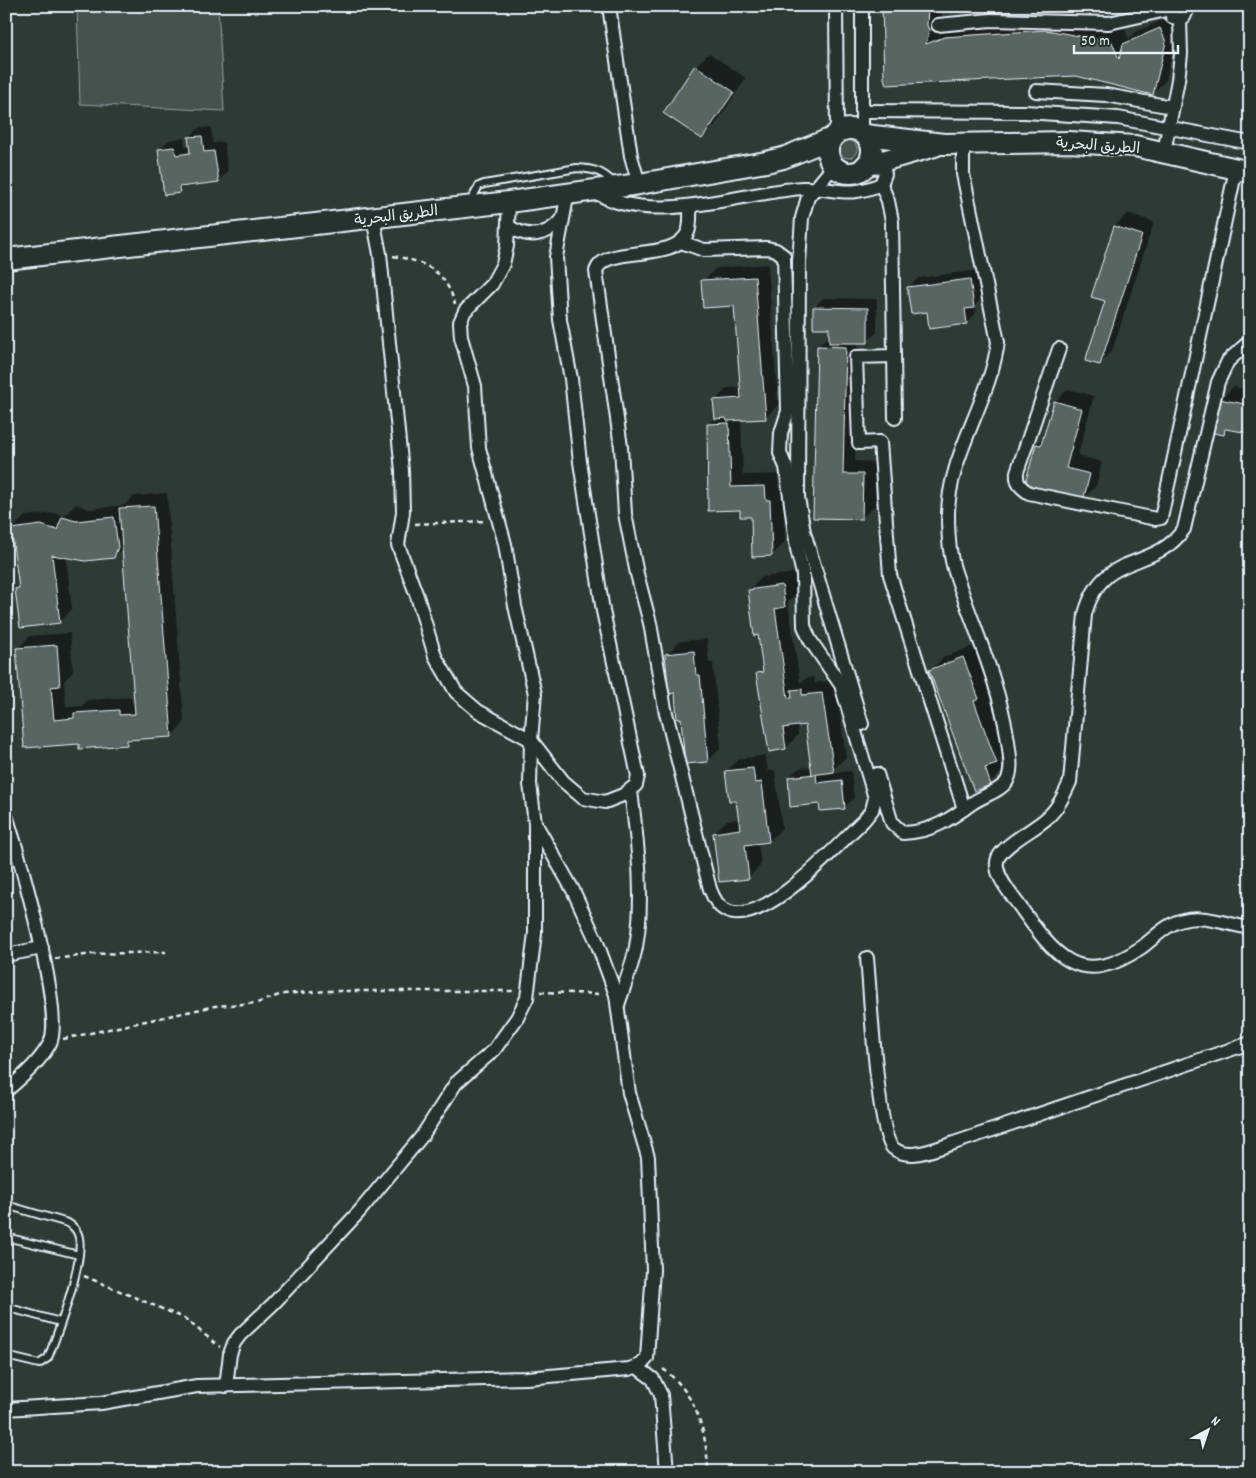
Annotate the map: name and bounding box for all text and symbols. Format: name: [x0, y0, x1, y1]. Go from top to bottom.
scale bar: [1074, 22, 1177, 54]
text: 50 m: [1081, 31, 1110, 53]
street label: الطريق البحرية: [1055, 133, 1141, 161]
street label: الطريق البحرية: [353, 201, 439, 233]
north arrow: [1184, 1406, 1234, 1456]
text: N: [1206, 1412, 1224, 1432]

